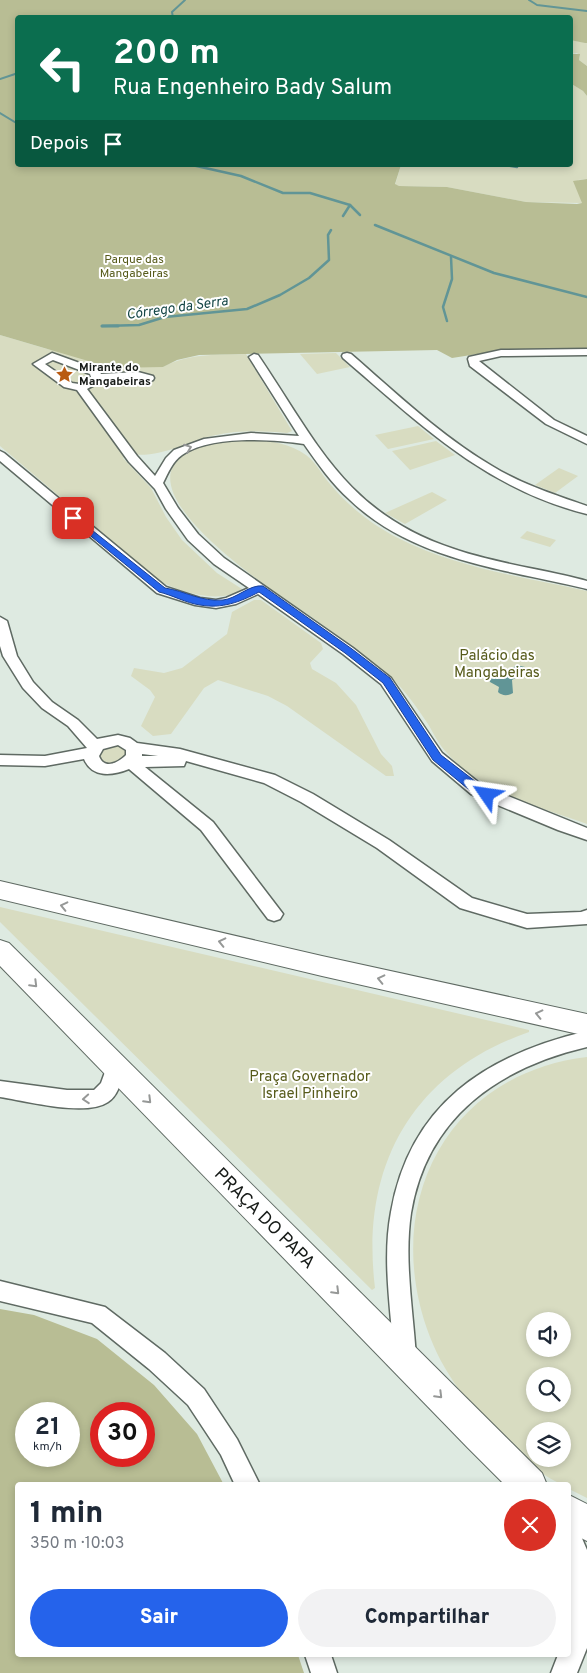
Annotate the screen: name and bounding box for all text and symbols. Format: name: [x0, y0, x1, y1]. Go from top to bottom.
text: 200 m: [113, 32, 220, 76]
icon: left: [30, 35, 95, 100]
text: Rua Engenheiro Bady Salum: [113, 75, 392, 102]
icon: arrive: [99, 130, 127, 158]
text: Depois: [30, 132, 89, 156]
park label: Parque das Mangabeiras: [100, 252, 168, 282]
water label: Córrego da Serra: [125, 293, 230, 324]
place label: Mirante do Mangabeiras: [79, 360, 151, 390]
place icon: Mirante do Mangabeiras: [55, 364, 75, 384]
one-way arrow: [183, 444, 192, 454]
pin: [52, 497, 94, 539]
icon: arrive: [59, 504, 87, 532]
park label: Palácio das Mangabeiras: [454, 647, 540, 683]
position arrow: [460, 768, 512, 820]
one-way arrow: [60, 901, 69, 912]
one-way arrow: [218, 937, 227, 948]
one-way arrow: [376, 974, 385, 985]
one-way arrow: [28, 979, 37, 988]
one-way arrow: [535, 1009, 544, 1020]
park label: Praça Governador Israel Pinheiro: [249, 1068, 371, 1104]
one-way arrow: [82, 1093, 90, 1104]
one-way arrow: [143, 1094, 152, 1103]
street label: PRAÇA DO PAPA: [208, 1164, 319, 1275]
one-way arrow: [330, 1285, 339, 1294]
map controls: [526, 1312, 571, 1467]
button: sound: [526, 1312, 571, 1357]
button: search: [526, 1367, 571, 1412]
one-way arrow: [433, 1389, 442, 1398]
speed limit sign: 30: [90, 1402, 155, 1467]
text: 21: [35, 1412, 60, 1444]
button: layers: [526, 1422, 571, 1467]
text: km/h: [33, 1439, 62, 1455]
text: 1 min: [30, 1496, 103, 1533]
button: close: [504, 1499, 556, 1551]
text: 350 m · 10:03: [30, 1534, 124, 1554]
button: Sair: [30, 1589, 288, 1647]
button: Compartilhar: [298, 1589, 556, 1647]

